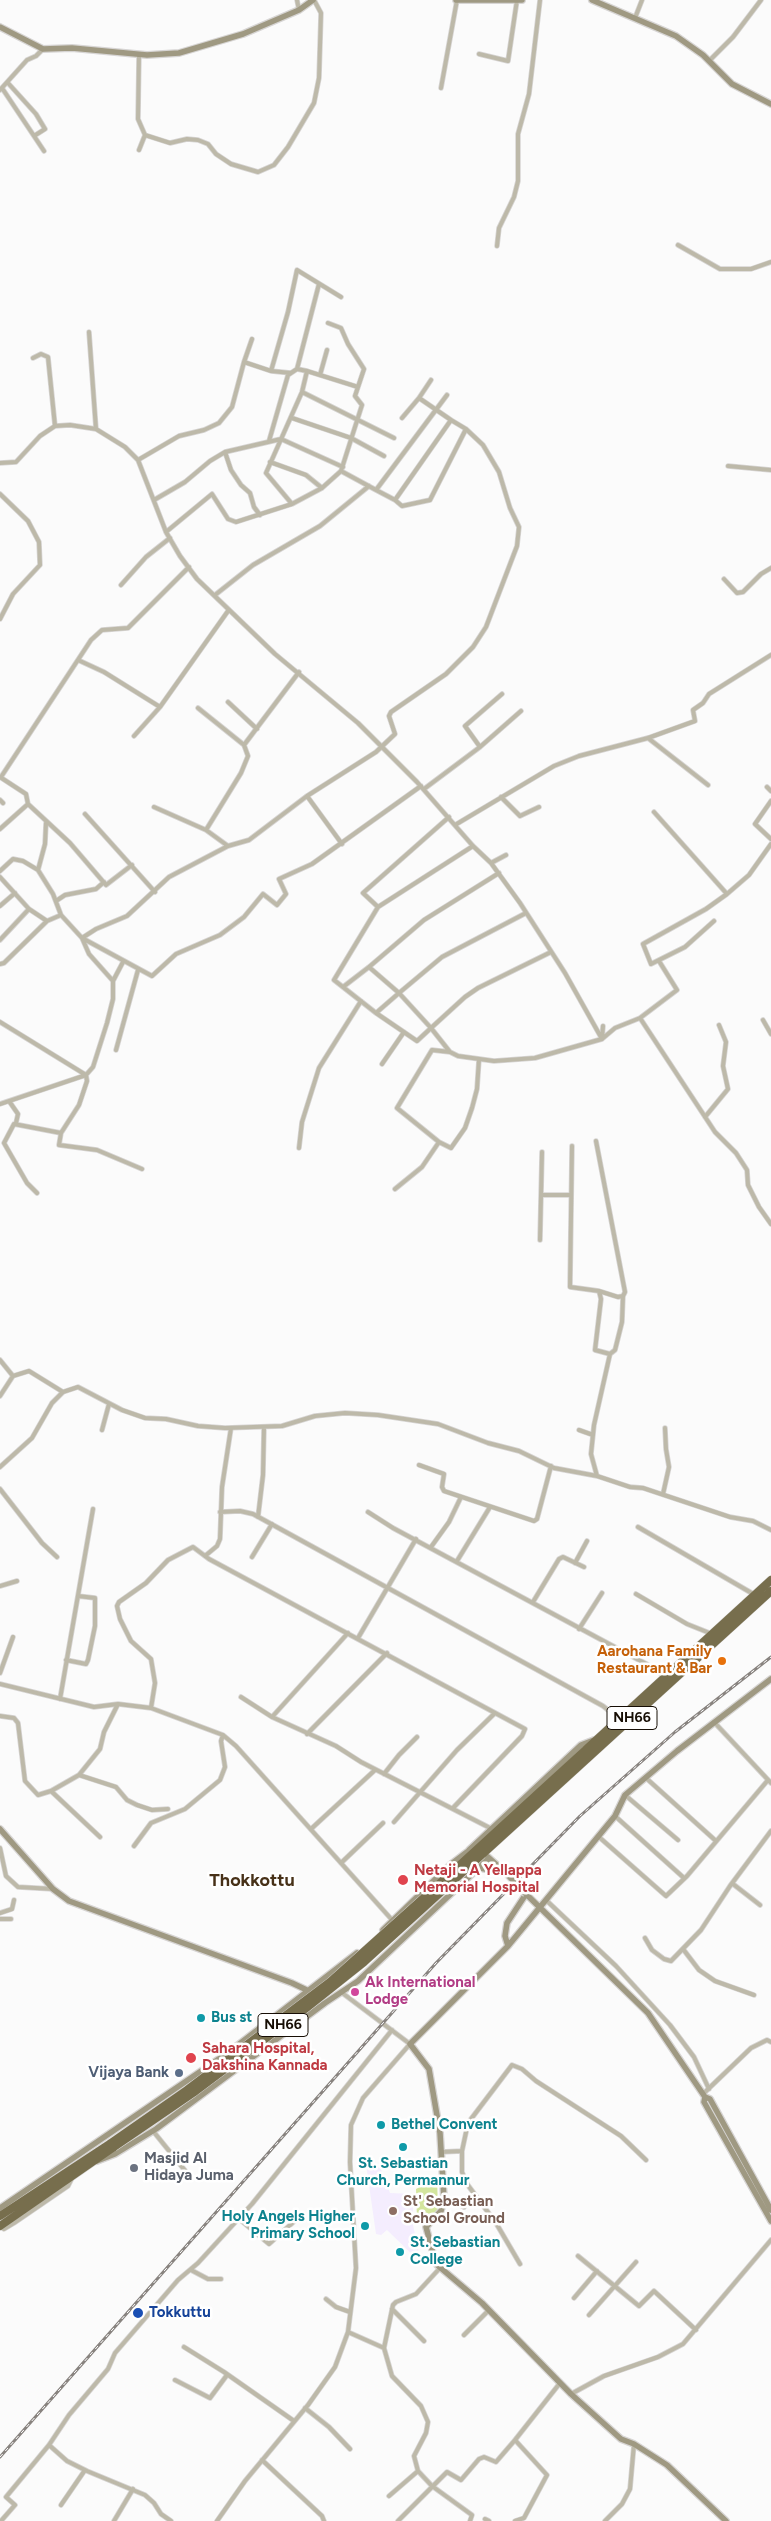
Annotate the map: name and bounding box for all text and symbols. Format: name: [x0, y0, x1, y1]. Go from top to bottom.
place label: Aarohana Family Restaurant & Bar: [597, 1643, 712, 1678]
marker: Aarohana Family Restaurant & Bar: [716, 1655, 728, 1667]
road number: NH66: [607, 1706, 657, 1730]
place label: Netaji - A Yellappa Memorial Hospital: [414, 1862, 542, 1897]
district label: Thokkottu: [209, 1870, 295, 1892]
marker: Netaji - A Yellappa Memorial Hospital: [396, 1873, 410, 1887]
place label: Ak International Lodge: [365, 1974, 475, 2009]
marker: Ak International Lodge: [349, 1986, 361, 1998]
place label: Bus st: [211, 2009, 252, 2027]
marker: Bus st: [195, 2012, 207, 2024]
road number: NH66: [258, 2014, 308, 2036]
place label: Sahara Hospital, Dakshina Kannada: [202, 2040, 328, 2075]
marker: Sahara Hospital, Dakshina Kannada: [184, 2051, 198, 2065]
place label: Vijaya Bank: [88, 2064, 169, 2082]
marker: Vijaya Bank: [173, 2067, 185, 2079]
place label: Bethel Convent: [391, 2116, 497, 2134]
marker: Bethel Convent: [375, 2119, 387, 2131]
marker: St. Sebastian Church, Permannur: [397, 2141, 409, 2153]
place label: Masjid Al Hidaya Juma: [144, 2150, 234, 2185]
place label: St. Sebastian Church, Permannur: [336, 2155, 470, 2190]
marker: Masjid Al Hidaya Juma: [128, 2162, 140, 2174]
place label: St' Sebastian School Ground: [403, 2193, 505, 2228]
marker: St' Sebastian School Ground: [387, 2205, 399, 2217]
place label: Holy Angels Higher Primary School: [222, 2208, 355, 2243]
marker: Holy Angels Higher Primary School: [359, 2220, 371, 2232]
place label: St. Sebastian College: [410, 2234, 500, 2269]
marker: St. Sebastian College: [394, 2246, 406, 2258]
place label: Tokkuttu: [149, 2304, 211, 2322]
marker: Tokkuttu: [131, 2306, 145, 2320]

